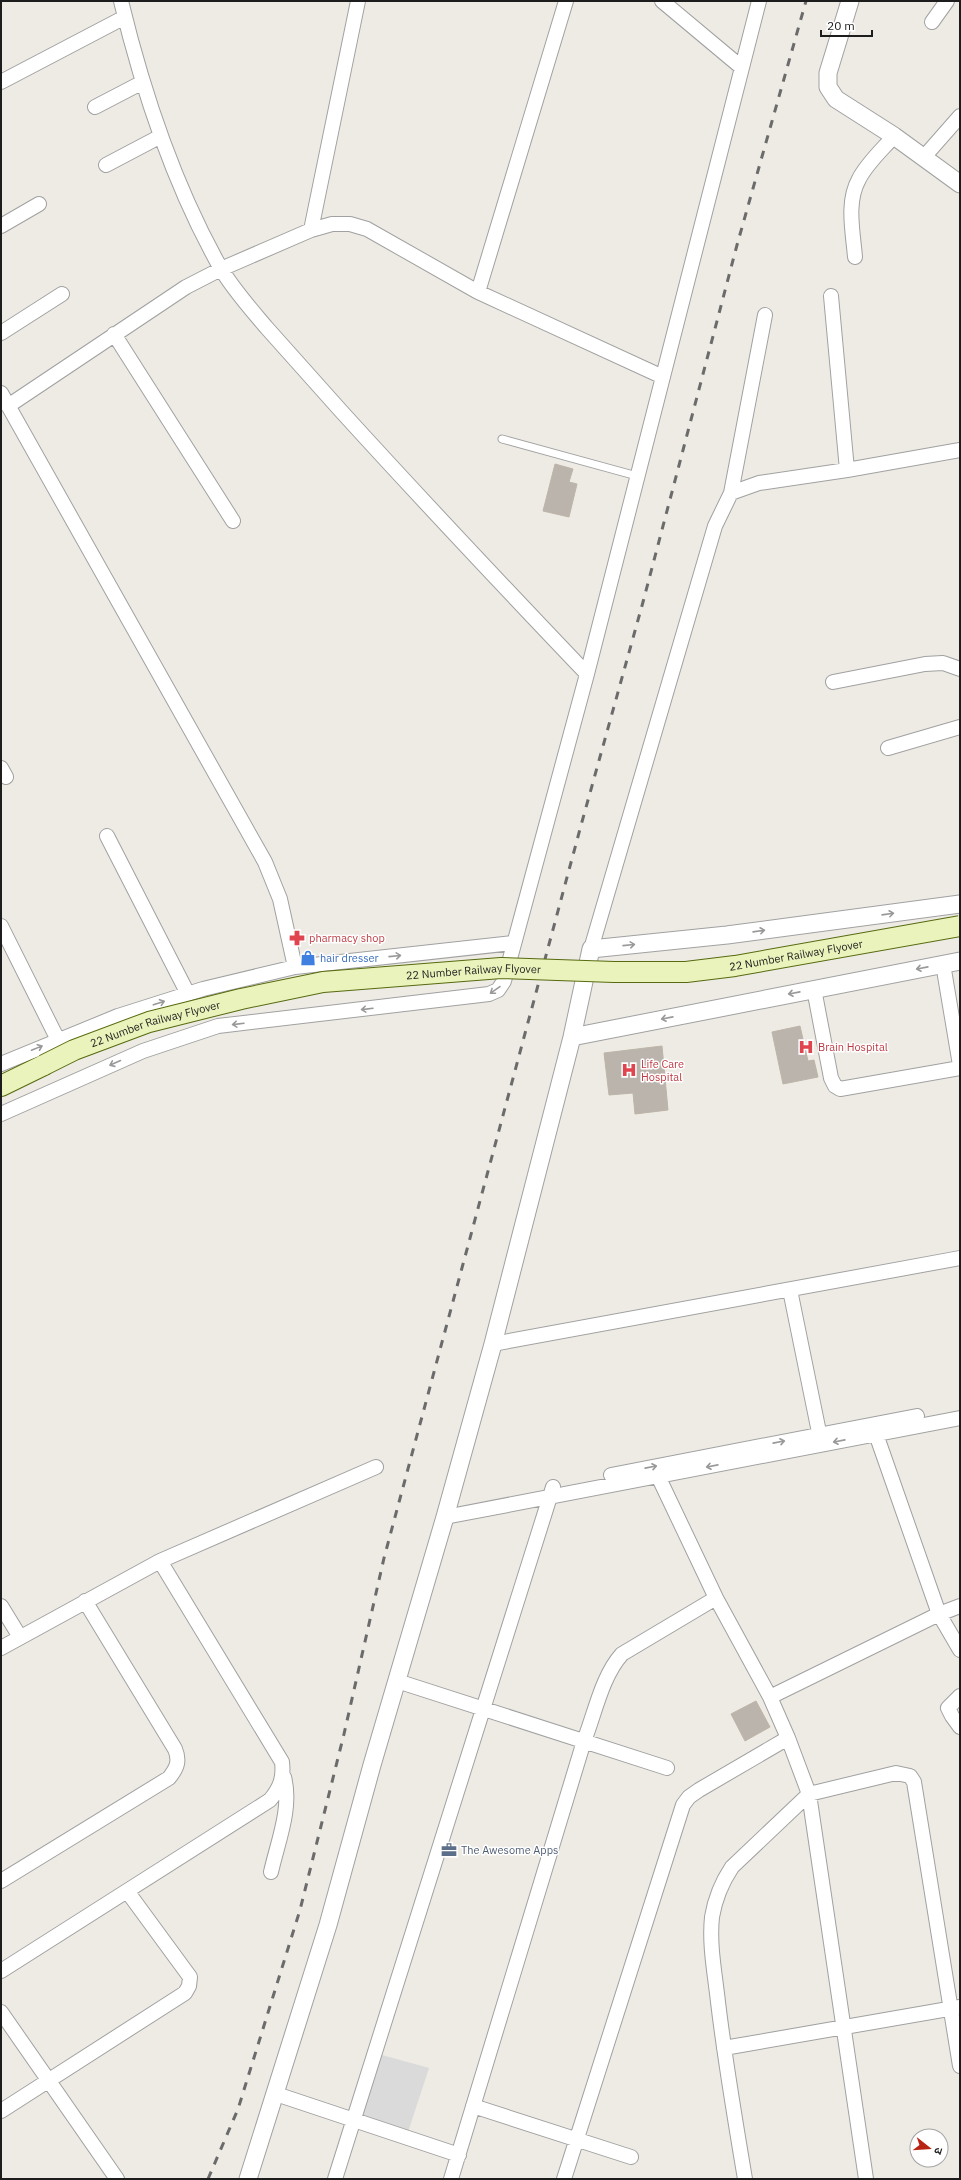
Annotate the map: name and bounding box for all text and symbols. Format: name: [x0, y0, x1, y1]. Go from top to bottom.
scale bar: [821, 12, 872, 38]
text: 20 m: [827, 18, 855, 33]
one-way arrow: [881, 910, 894, 918]
one-way arrow: [752, 927, 765, 935]
pharmacy icon: pharmacy shop: [288, 929, 306, 947]
place label: pharmacy shop: [309, 931, 385, 945]
street label: 22 Number Railway Flyover: [728, 936, 864, 974]
one-way arrow: [623, 941, 636, 948]
shop icon: hair dresser: [299, 949, 317, 967]
place label: hair dresser: [320, 951, 379, 965]
one-way arrow: [388, 952, 401, 960]
street label: 22 Number Railway Flyover: [405, 961, 541, 982]
one-way arrow: [916, 965, 929, 973]
one-way arrow: [490, 986, 501, 994]
one-way arrow: [788, 989, 801, 997]
street label: 22 Number Railway Flyover: [88, 997, 222, 1050]
one-way arrow: [152, 999, 165, 1006]
one-way arrow: [361, 1005, 374, 1013]
one-way arrow: [660, 1015, 673, 1023]
one-way arrow: [232, 1020, 245, 1028]
hospital icon: Brain Hospital: [797, 1038, 815, 1056]
place label: Brain Hospital: [818, 1040, 888, 1054]
one-way arrow: [30, 1044, 42, 1052]
place label: Life Care Hospital: [641, 1057, 684, 1084]
one-way arrow: [109, 1060, 121, 1067]
hospital icon: Life Care Hospital: [620, 1061, 638, 1079]
one-way arrow: [833, 1437, 846, 1445]
one-way arrow: [772, 1438, 785, 1446]
one-way arrow: [705, 1462, 718, 1470]
one-way arrow: [644, 1463, 657, 1471]
office icon: The Awesome Apps: [440, 1841, 458, 1859]
place label: The Awesome Apps: [461, 1843, 558, 1857]
north arrow: [909, 2128, 949, 2168]
text: उ: [931, 2146, 946, 2157]

